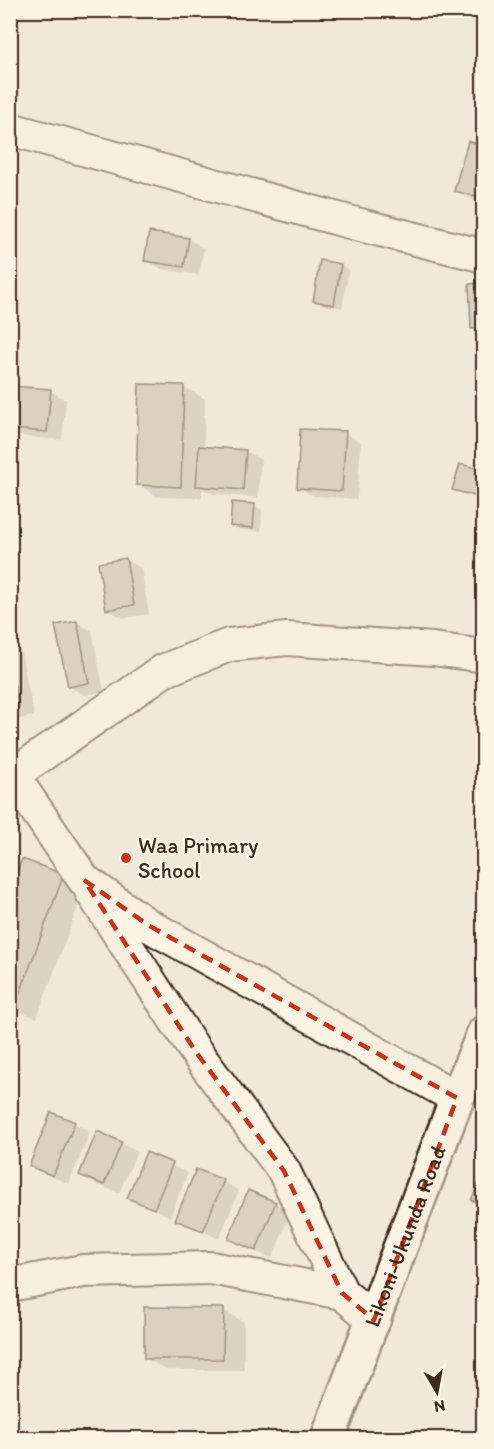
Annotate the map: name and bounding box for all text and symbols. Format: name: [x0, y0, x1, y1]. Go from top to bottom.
place label: Waa Primary School: [138, 832, 259, 884]
marker: Waa Primary School: [119, 851, 133, 865]
street label: Likoni-Ukunda Road: [358, 1142, 451, 1330]
north arrow: [407, 1362, 467, 1422]
text: N: [433, 1396, 446, 1417]

